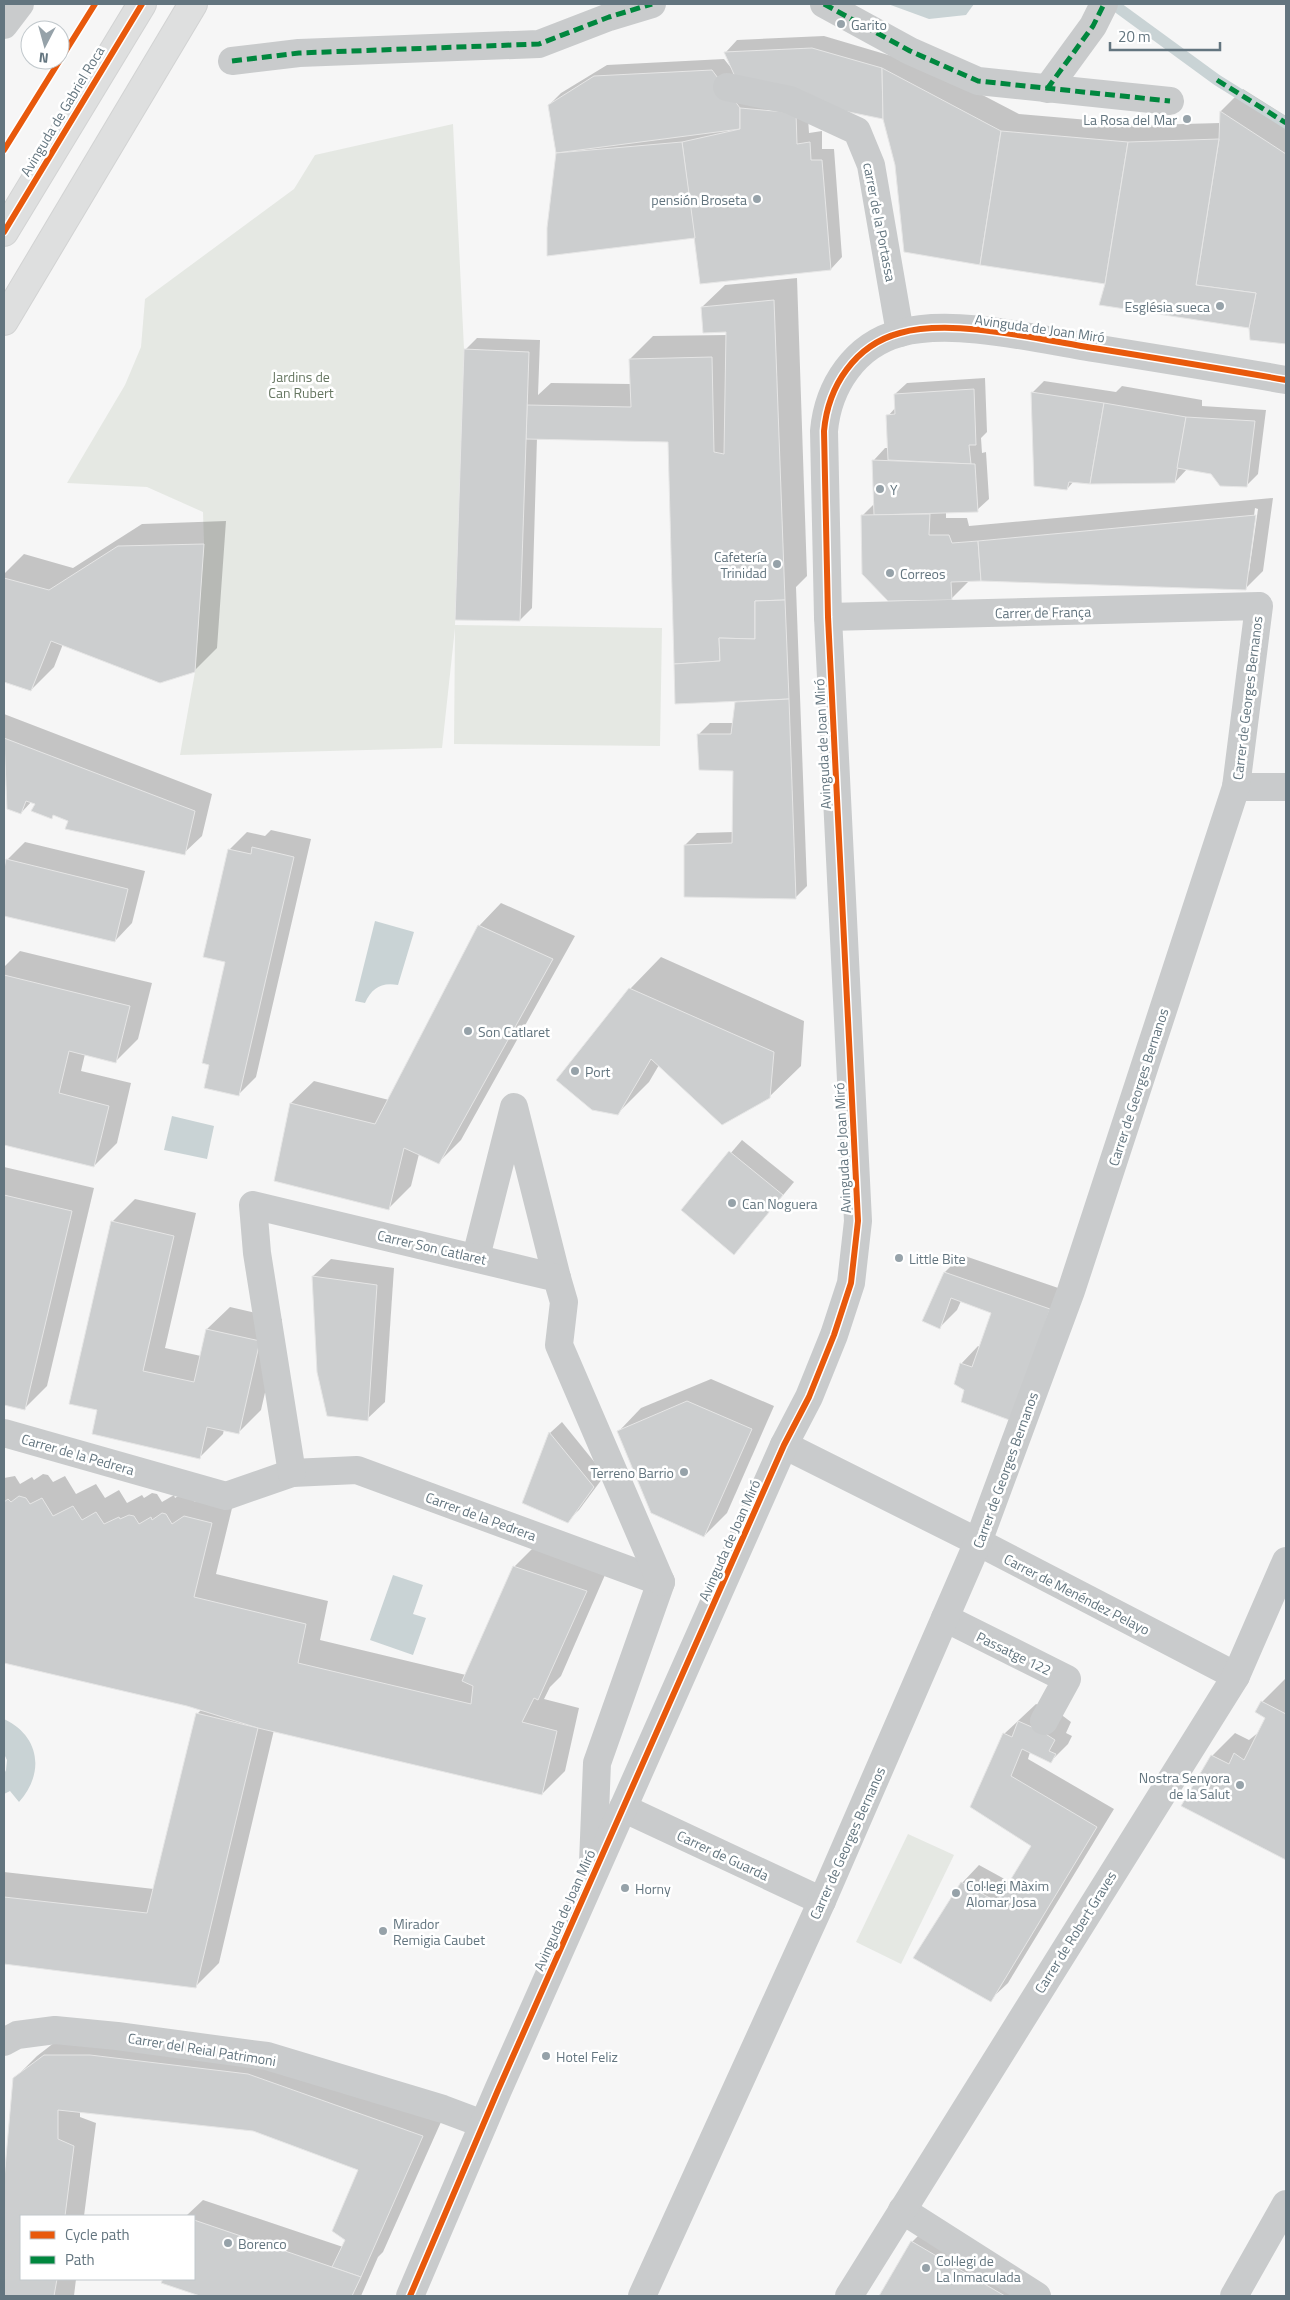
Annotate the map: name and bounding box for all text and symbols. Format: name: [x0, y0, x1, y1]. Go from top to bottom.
place label: Garito: [851, 14, 887, 35]
marker: Garito: [835, 18, 847, 30]
north arrow: [20, 20, 70, 70]
scale bar: [1110, 20, 1220, 52]
text: 20 m: [1118, 25, 1151, 48]
street label: Avinguda de Gabriel Roca: [15, 42, 109, 180]
text: N: [38, 47, 50, 69]
place label: La Rosa del Mar: [1083, 109, 1177, 130]
marker: La Rosa del Mar: [1181, 113, 1193, 125]
street label: carrer de la Portassa: [858, 161, 902, 283]
place label: pensión Broseta: [651, 189, 747, 210]
marker: pensión Broseta: [751, 193, 763, 205]
place label: Església sueca: [1125, 296, 1210, 317]
marker: Església sueca: [1214, 300, 1226, 312]
street label: Avinguda de Joan Miró: [974, 308, 1106, 348]
park label: Jardins de Can Rubert: [268, 366, 334, 403]
place label: Y: [890, 479, 898, 500]
marker: Y: [874, 483, 886, 495]
place label: Cafetería Trinidad: [714, 546, 767, 583]
marker: Cafetería Trinidad: [771, 558, 783, 570]
place label: Correos: [900, 563, 945, 584]
marker: Correos: [884, 567, 896, 579]
street label: Carrer de França: [995, 601, 1091, 623]
street label: Carrer de Georges Bernanos: [1227, 615, 1267, 781]
street label: Avinguda de Joan Miró: [808, 678, 836, 810]
street label: Carrer de Georges Bernanos: [1103, 1005, 1173, 1169]
place label: Son Catlaret: [478, 1021, 550, 1042]
marker: Son Catlaret: [462, 1025, 474, 1037]
place label: Port: [585, 1061, 610, 1082]
marker: Port: [569, 1065, 581, 1077]
street label: Avinguda de Joan Miró: [828, 1082, 856, 1214]
place label: Can Noguera: [742, 1193, 818, 1214]
marker: Can Noguera: [726, 1197, 738, 1209]
street label: Carrer Son Catlaret: [375, 1224, 489, 1270]
place label: Little Bite: [909, 1248, 966, 1269]
marker: Little Bite: [893, 1252, 905, 1264]
street label: Carrer de Georges Bernanos: [967, 1389, 1043, 1551]
street label: Carrer de la Pedrera: [19, 1428, 137, 1480]
place label: Terreno Barrio: [590, 1462, 674, 1483]
marker: Terreno Barrio: [678, 1466, 690, 1478]
street label: Avinguda de Joan Miró: [693, 1476, 765, 1604]
street label: Carrer de la Pedrera: [423, 1486, 539, 1546]
street label: Carrer de Menéndez Pelayo: [1000, 1548, 1154, 1640]
street label: Passatge 122: [973, 1626, 1055, 1680]
street label: Carrer de Georges Bernanos: [804, 1763, 890, 1923]
place label: Nostra Senyora de la Salut: [1139, 1767, 1230, 1804]
marker: Nostra Senyora de la Salut: [1234, 1779, 1246, 1791]
street label: Carrer de Guarda: [674, 1825, 772, 1885]
street label: Avinguda de Joan Miró: [528, 1846, 600, 1974]
street label: Carrer de Robert Graves: [1029, 1867, 1121, 1997]
place label: Col·legi Màxim Alomar Josa: [966, 1875, 1049, 1912]
place label: Horny: [635, 1878, 671, 1899]
marker: Horny: [619, 1882, 631, 1894]
marker: Col·legi Màxim Alomar Josa: [950, 1887, 962, 1899]
place label: Mirador Remigia Caubet: [393, 1913, 485, 1950]
marker: Mirador Remigia Caubet: [377, 1925, 389, 1937]
street label: Carrer del Reial Patrimoni: [126, 2027, 278, 2071]
place label: Hotel Feliz: [556, 2046, 618, 2067]
marker: Hotel Feliz: [540, 2050, 552, 2062]
legend: [20, 2215, 195, 2280]
text: Cycle path: [65, 2223, 130, 2246]
place label: Borenco: [238, 2233, 287, 2254]
marker: Borenco: [222, 2237, 234, 2249]
text: Path: [65, 2248, 95, 2271]
place label: Col·legi de La Inmaculada: [936, 2250, 1021, 2287]
marker: Col·legi de La Inmaculada: [920, 2262, 932, 2274]

